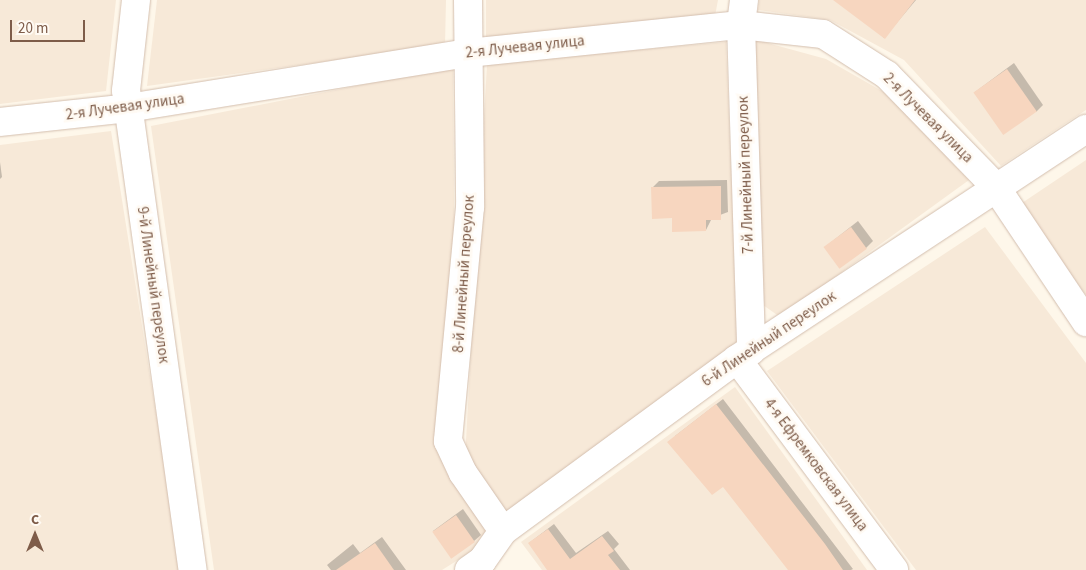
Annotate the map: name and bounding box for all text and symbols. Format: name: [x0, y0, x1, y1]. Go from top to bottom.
scale bar: [12, 10, 88, 42]
text: 20 m: [18, 18, 48, 39]
street label: 2-я Лучевая улица: [465, 32, 585, 62]
street label: 2-я Лучевая улица: [879, 69, 977, 167]
street label: 2-я Лучевая улица: [65, 90, 185, 124]
street label: 7-й Линейный переулок: [734, 96, 758, 254]
street label: 8-й Линейный переулок: [450, 195, 478, 353]
street label: 9-й Линейный переулок: [133, 206, 173, 364]
street label: 6-й Линейный переулок: [699, 287, 839, 391]
street label: 4-я Ефремковская улица: [760, 395, 872, 535]
north arrow: [10, 510, 60, 560]
text: С: [31, 510, 39, 530]

